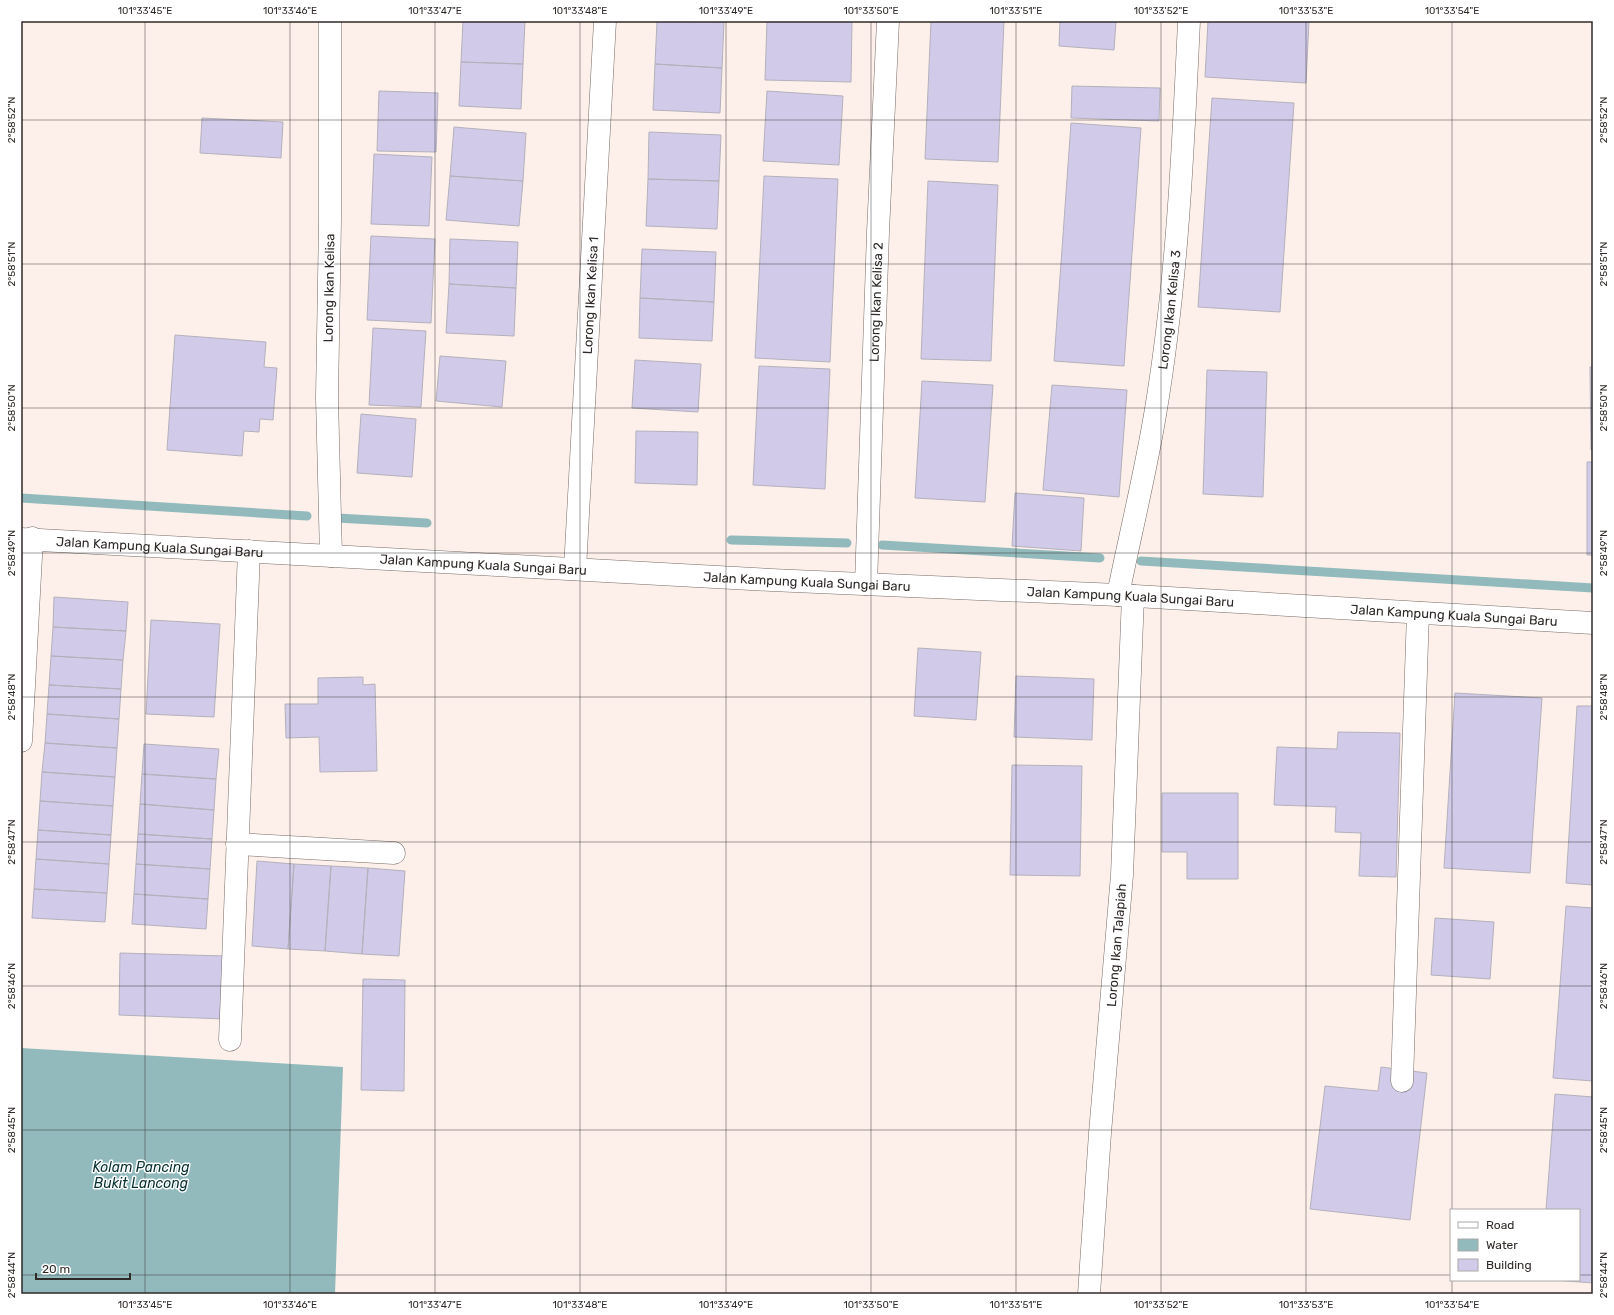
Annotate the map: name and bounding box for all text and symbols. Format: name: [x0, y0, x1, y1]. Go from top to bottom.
text: 101°33'45"E: [118, 5, 172, 17]
text: 101°33'46"E: [263, 5, 317, 17]
text: 101°33'47"E: [408, 5, 462, 17]
text: 101°33'48"E: [553, 5, 607, 17]
text: 101°33'49"E: [699, 5, 753, 17]
text: 101°33'50"E: [843, 5, 899, 17]
text: 101°33'51"E: [990, 5, 1042, 17]
text: 101°33'52"E: [1134, 5, 1188, 17]
text: 101°33'53"E: [1279, 5, 1333, 17]
text: 101°33'54"E: [1425, 5, 1479, 17]
text: 2°58'52"N: [6, 97, 18, 143]
text: 2°58'52"N: [1598, 97, 1610, 143]
street label: Lorong Ikan Kelisa: [321, 233, 338, 343]
street label: Lorong Ikan Kelisa 1: [579, 236, 601, 355]
text: 2°58'51"N: [6, 241, 18, 287]
text: 2°58'51"N: [1598, 241, 1610, 287]
street label: Lorong Ikan Kelisa 2: [866, 242, 885, 362]
street label: Lorong Ikan Kelisa 3: [1155, 249, 1183, 370]
text: 2°58'50"N: [6, 384, 18, 432]
text: 2°58'50"N: [1598, 384, 1610, 432]
text: 2°58'49"N: [6, 530, 18, 576]
text: 2°58'49"N: [1598, 530, 1610, 576]
street label: Jalan Kampung Kuala Sungai Baru: [56, 533, 264, 560]
street label: Jalan Kampung Kuala Sungai Baru: [379, 551, 587, 577]
street label: Jalan Kampung Kuala Sungai Baru: [703, 569, 911, 594]
street label: Jalan Kampung Kuala Sungai Baru: [1027, 584, 1235, 609]
street label: Jalan Kampung Kuala Sungai Baru: [1350, 601, 1558, 628]
text: 2°58'48"N: [6, 673, 18, 720]
text: 2°58'48"N: [1598, 673, 1610, 720]
text: 2°58'47"N: [6, 819, 18, 865]
text: 2°58'47"N: [1598, 819, 1610, 865]
street label: Lorong Ikan Talapiah: [1103, 883, 1129, 1007]
text: 2°58'46"N: [6, 963, 18, 1009]
text: 2°58'46"N: [1598, 963, 1610, 1009]
text: 2°58'45"N: [6, 1107, 18, 1153]
text: 2°58'45"N: [1598, 1107, 1610, 1153]
water label: Kolam Pancing Bukit Lancong: [93, 1159, 189, 1192]
legend: [1450, 1209, 1580, 1281]
text: Road: [1486, 1218, 1514, 1232]
text: Water: [1486, 1238, 1518, 1252]
text: 2°58'44"N: [6, 1252, 18, 1298]
text: 2°58'44"N: [1598, 1252, 1610, 1298]
scale bar: [36, 1255, 130, 1281]
text: Building: [1486, 1258, 1532, 1272]
text: 20 m: [42, 1262, 70, 1276]
text: 101°33'45"E: [118, 1299, 172, 1311]
text: 101°33'46"E: [263, 1299, 317, 1311]
text: 101°33'47"E: [408, 1299, 462, 1311]
text: 101°33'48"E: [553, 1299, 607, 1311]
text: 101°33'49"E: [699, 1299, 753, 1311]
text: 101°33'50"E: [843, 1299, 899, 1311]
text: 101°33'51"E: [990, 1299, 1042, 1311]
text: 101°33'52"E: [1134, 1299, 1188, 1311]
text: 101°33'53"E: [1279, 1299, 1333, 1311]
text: 101°33'54"E: [1425, 1299, 1479, 1311]

